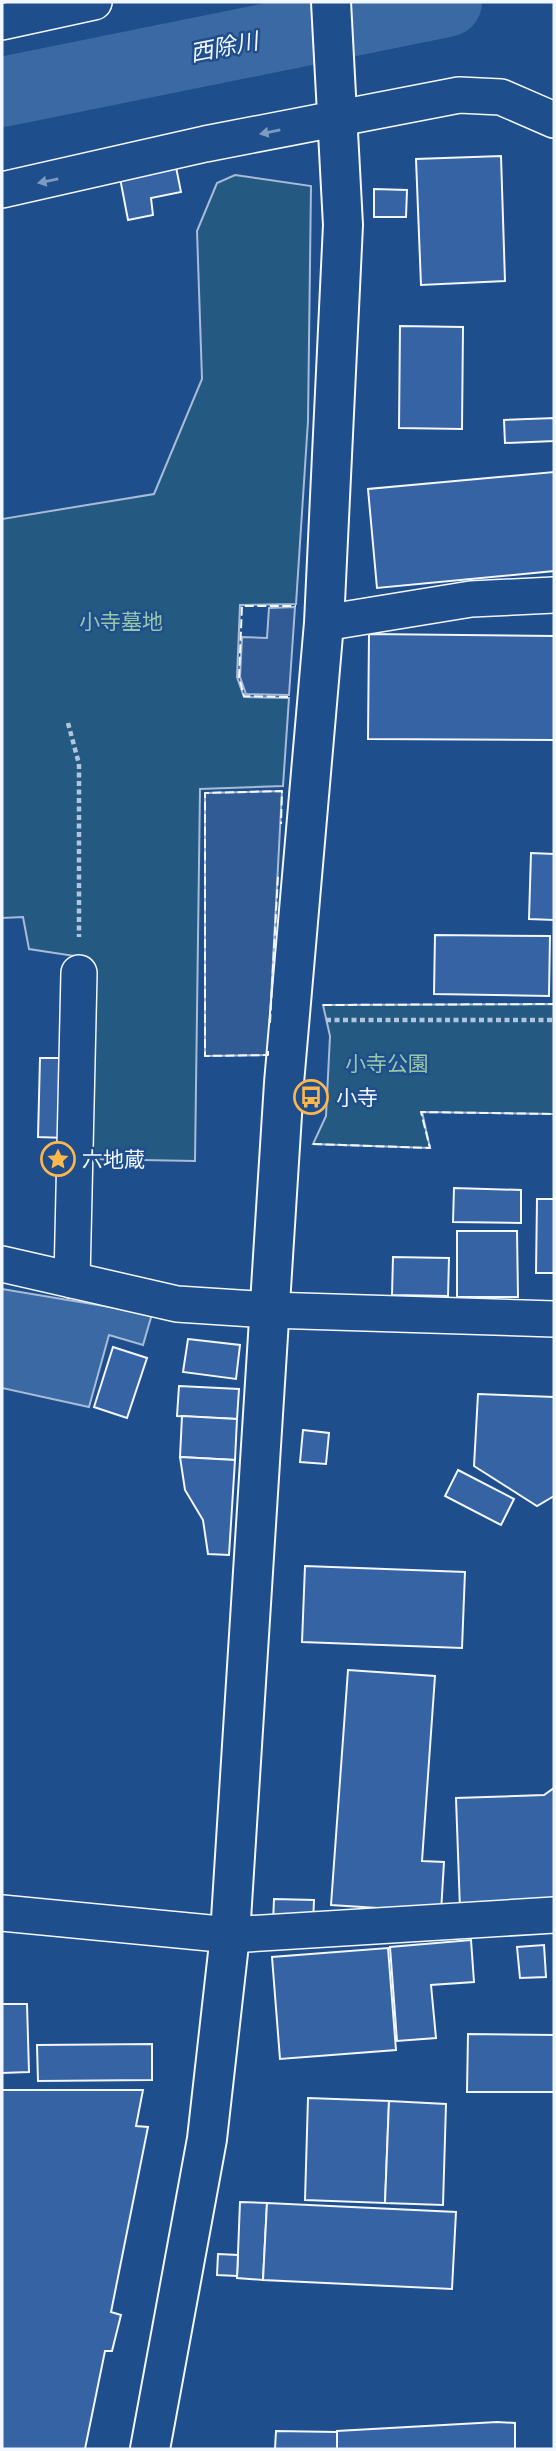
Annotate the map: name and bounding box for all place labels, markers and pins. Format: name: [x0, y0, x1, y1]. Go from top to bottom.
bus stop icon: 小寺: [292, 1078, 330, 1116]
place label: 小寺: [336, 1085, 378, 1110]
place icon: 六地蔵: [39, 1140, 77, 1178]
place label: 六地蔵: [82, 1147, 145, 1172]

